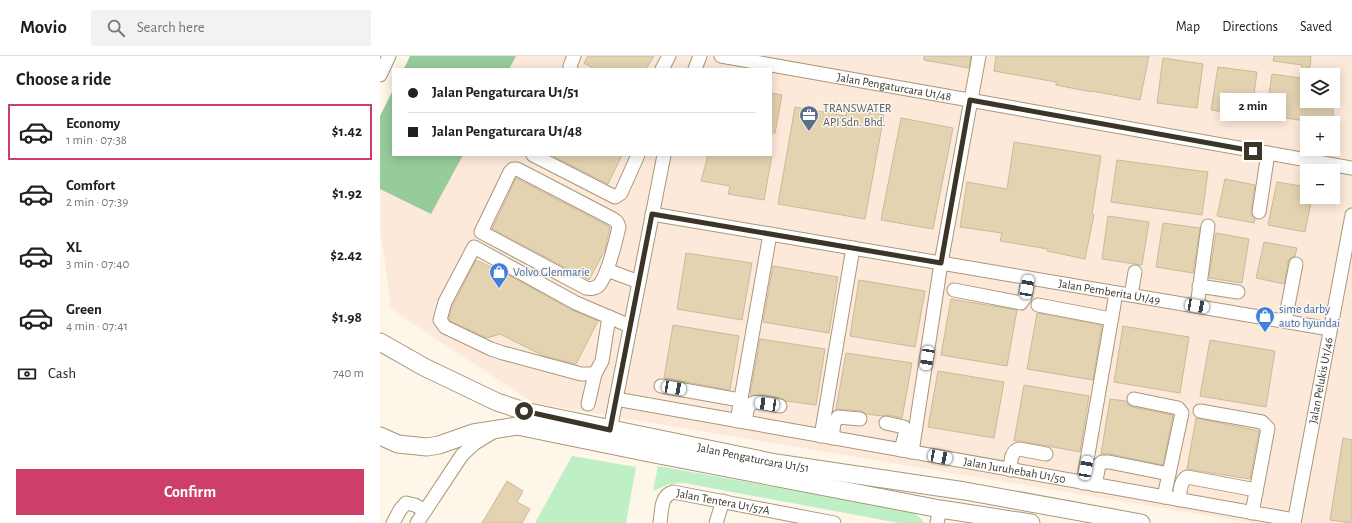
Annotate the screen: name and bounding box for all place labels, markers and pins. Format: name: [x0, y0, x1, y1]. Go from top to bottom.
place label: TRANSWATER API Sdn. Bhd.: [823, 102, 892, 128]
office icon: TRANSWATER API Sdn. Bhd.: [798, 104, 820, 132]
shop icon: Volvo Glenmarie: [488, 261, 510, 289]
place label: Volvo Glenmarie: [513, 266, 590, 278]
place label: sime darby auto hyundai: [1279, 303, 1340, 330]
shop icon: sime darby auto hyundai: [1254, 305, 1276, 333]

